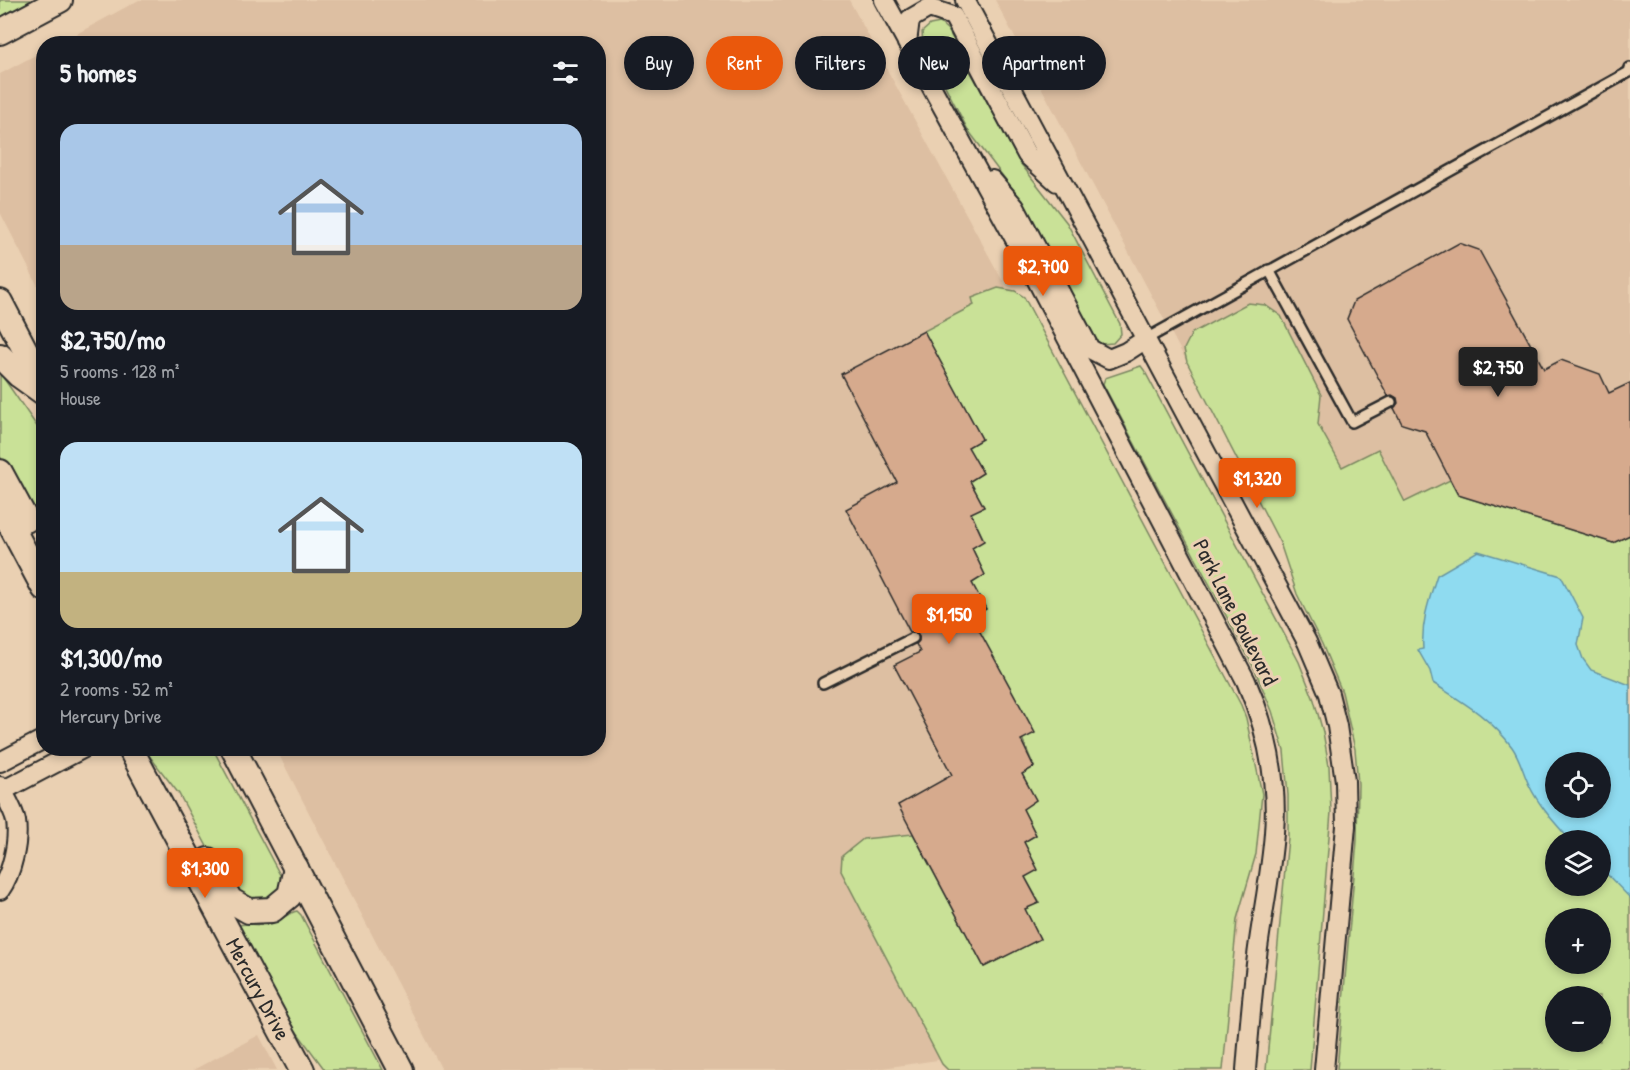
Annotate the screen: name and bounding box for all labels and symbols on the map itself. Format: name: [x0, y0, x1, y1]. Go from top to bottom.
pin: $2,700: [994, 246, 1092, 297]
pin: $2,750: [1449, 347, 1547, 398]
pin: $1,320: [1208, 458, 1306, 509]
street label: Park Lane Boulevard: [1186, 534, 1286, 691]
pin: $1,150: [900, 594, 998, 645]
pin: $1,300: [156, 848, 254, 899]
street label: Mercury Drive: [219, 932, 298, 1045]

